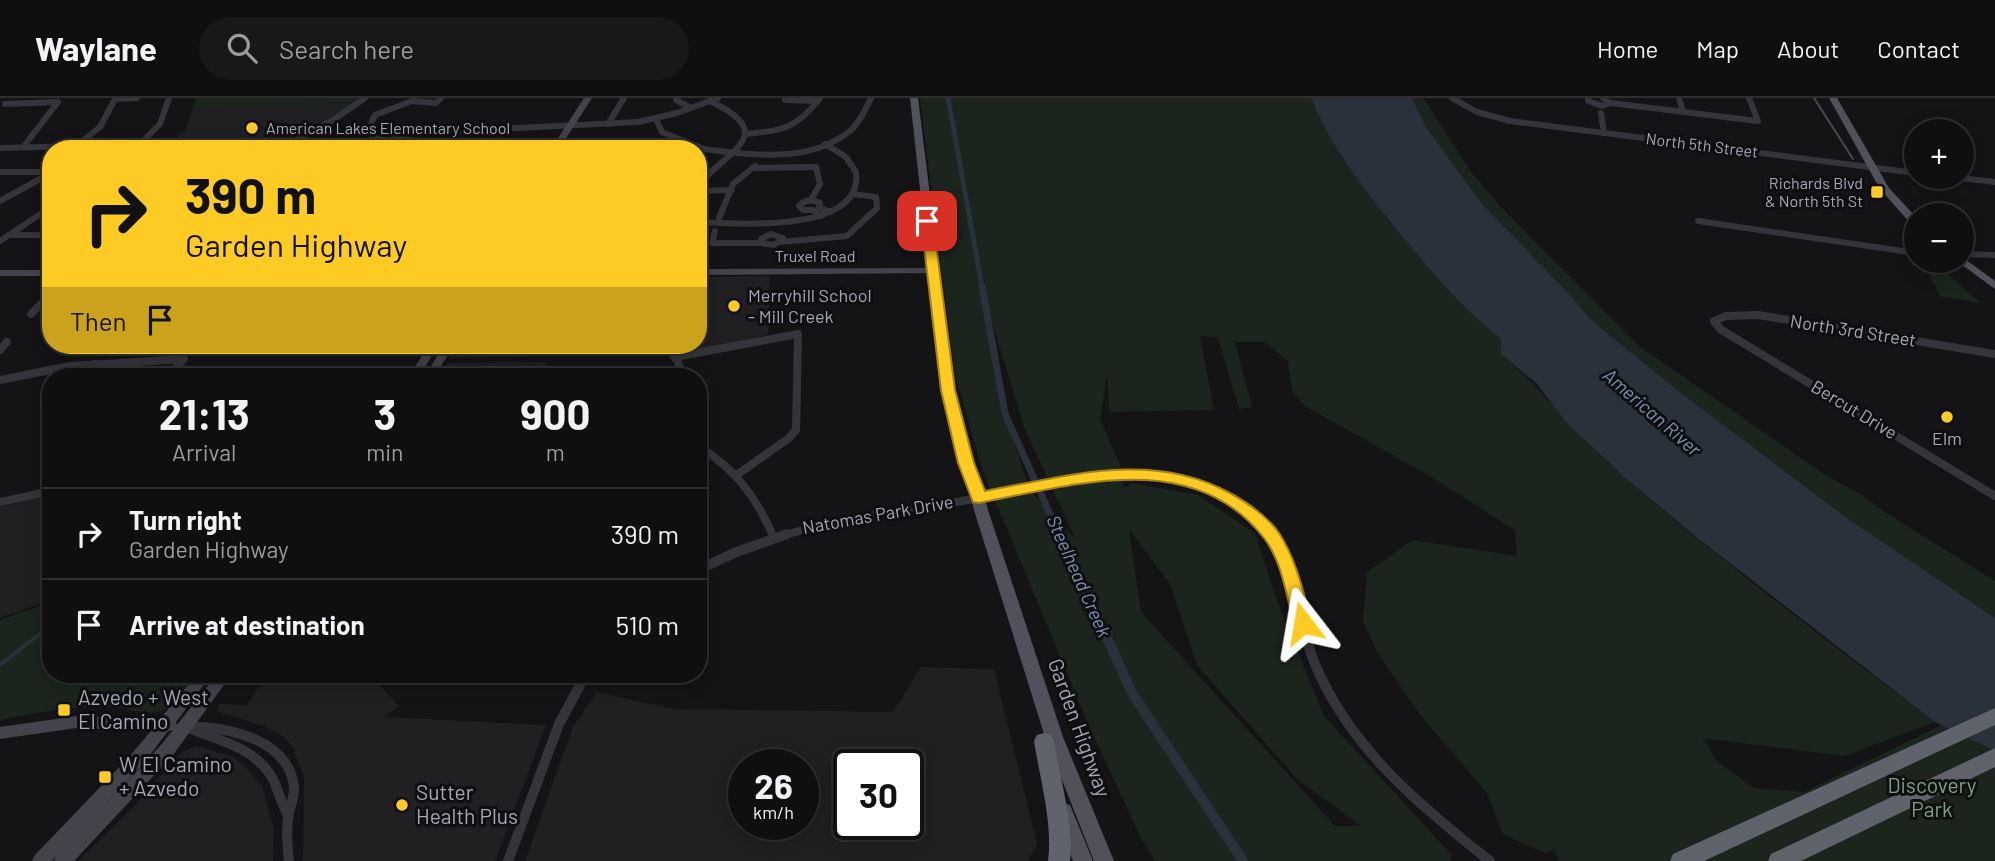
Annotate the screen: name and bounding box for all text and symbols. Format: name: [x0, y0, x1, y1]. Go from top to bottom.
search box: [199, 17, 689, 80]
text: Waylane: [35, 28, 157, 68]
icon: search: [223, 29, 261, 67]
text: Search here: [279, 33, 414, 64]
text: Home: [1597, 34, 1658, 63]
text: Map: [1696, 34, 1739, 63]
text: About: [1777, 34, 1839, 63]
text: Contact: [1877, 34, 1960, 63]
place label: American Lakes Elementary School: [266, 118, 510, 137]
map controls: [1904, 119, 1974, 273]
button: +: [1904, 119, 1974, 189]
marker: American Lakes Elementary School: [244, 120, 260, 136]
street label: North 5th Street: [1645, 128, 1759, 161]
text: 390 m: [185, 165, 316, 224]
icon: right: [70, 168, 161, 259]
place label: Richards Blvd & North 5th St: [1765, 173, 1863, 210]
marker: Richards Blvd & North 5th St: [1869, 184, 1885, 200]
pin: [897, 191, 957, 251]
icon: arrive: [908, 202, 946, 240]
button: −: [1904, 203, 1974, 273]
text: Garden Highway: [185, 225, 407, 263]
street label: Truxel Road: [775, 246, 855, 265]
place label: Merryhill School - Mill Creek: [748, 284, 872, 327]
marker: Merryhill School - Mill Creek: [726, 298, 742, 314]
icon: arrive: [141, 301, 179, 339]
text: Then: [70, 305, 127, 336]
street label: North 3rd Street: [1789, 309, 1918, 351]
water label: American River: [1599, 363, 1707, 461]
street label: Bercut Drive: [1807, 375, 1902, 443]
text: 21:13: [159, 388, 250, 438]
text: 3: [374, 388, 396, 438]
text: 900: [520, 388, 590, 438]
marker: Elm: [1939, 409, 1955, 425]
place label: Elm: [1932, 427, 1962, 449]
text: Arrival: [172, 438, 236, 466]
text: min: [366, 438, 404, 466]
text: m: [546, 438, 565, 466]
street label: Natomas Park Drive: [801, 490, 955, 538]
text: Turn right: [129, 504, 242, 535]
water label: Steelhead Creek: [1042, 511, 1117, 641]
icon: right: [70, 515, 108, 553]
text: 390 m: [611, 518, 679, 549]
text: Garden Highway: [129, 535, 289, 563]
position arrow: [1266, 586, 1340, 660]
icon: arrive: [70, 606, 108, 644]
text: Arrive at destination: [129, 609, 365, 640]
text: 510 m: [616, 609, 679, 640]
street label: Garden Highway: [1044, 655, 1117, 801]
place label: Azvedo + West El Camino: [78, 684, 209, 733]
marker: Azvedo + West El Camino: [56, 702, 72, 718]
speed limit sign: 30: [833, 749, 924, 840]
place label: W El Camino + Azvedo: [119, 751, 232, 800]
text: 26: [754, 764, 793, 806]
marker: W El Camino + Azvedo: [97, 769, 113, 785]
park label: Discovery Park: [1887, 772, 1977, 821]
place label: Sutter Health Plus: [416, 779, 518, 828]
marker: Sutter Health Plus: [394, 797, 410, 813]
text: km/h: [753, 801, 794, 823]

